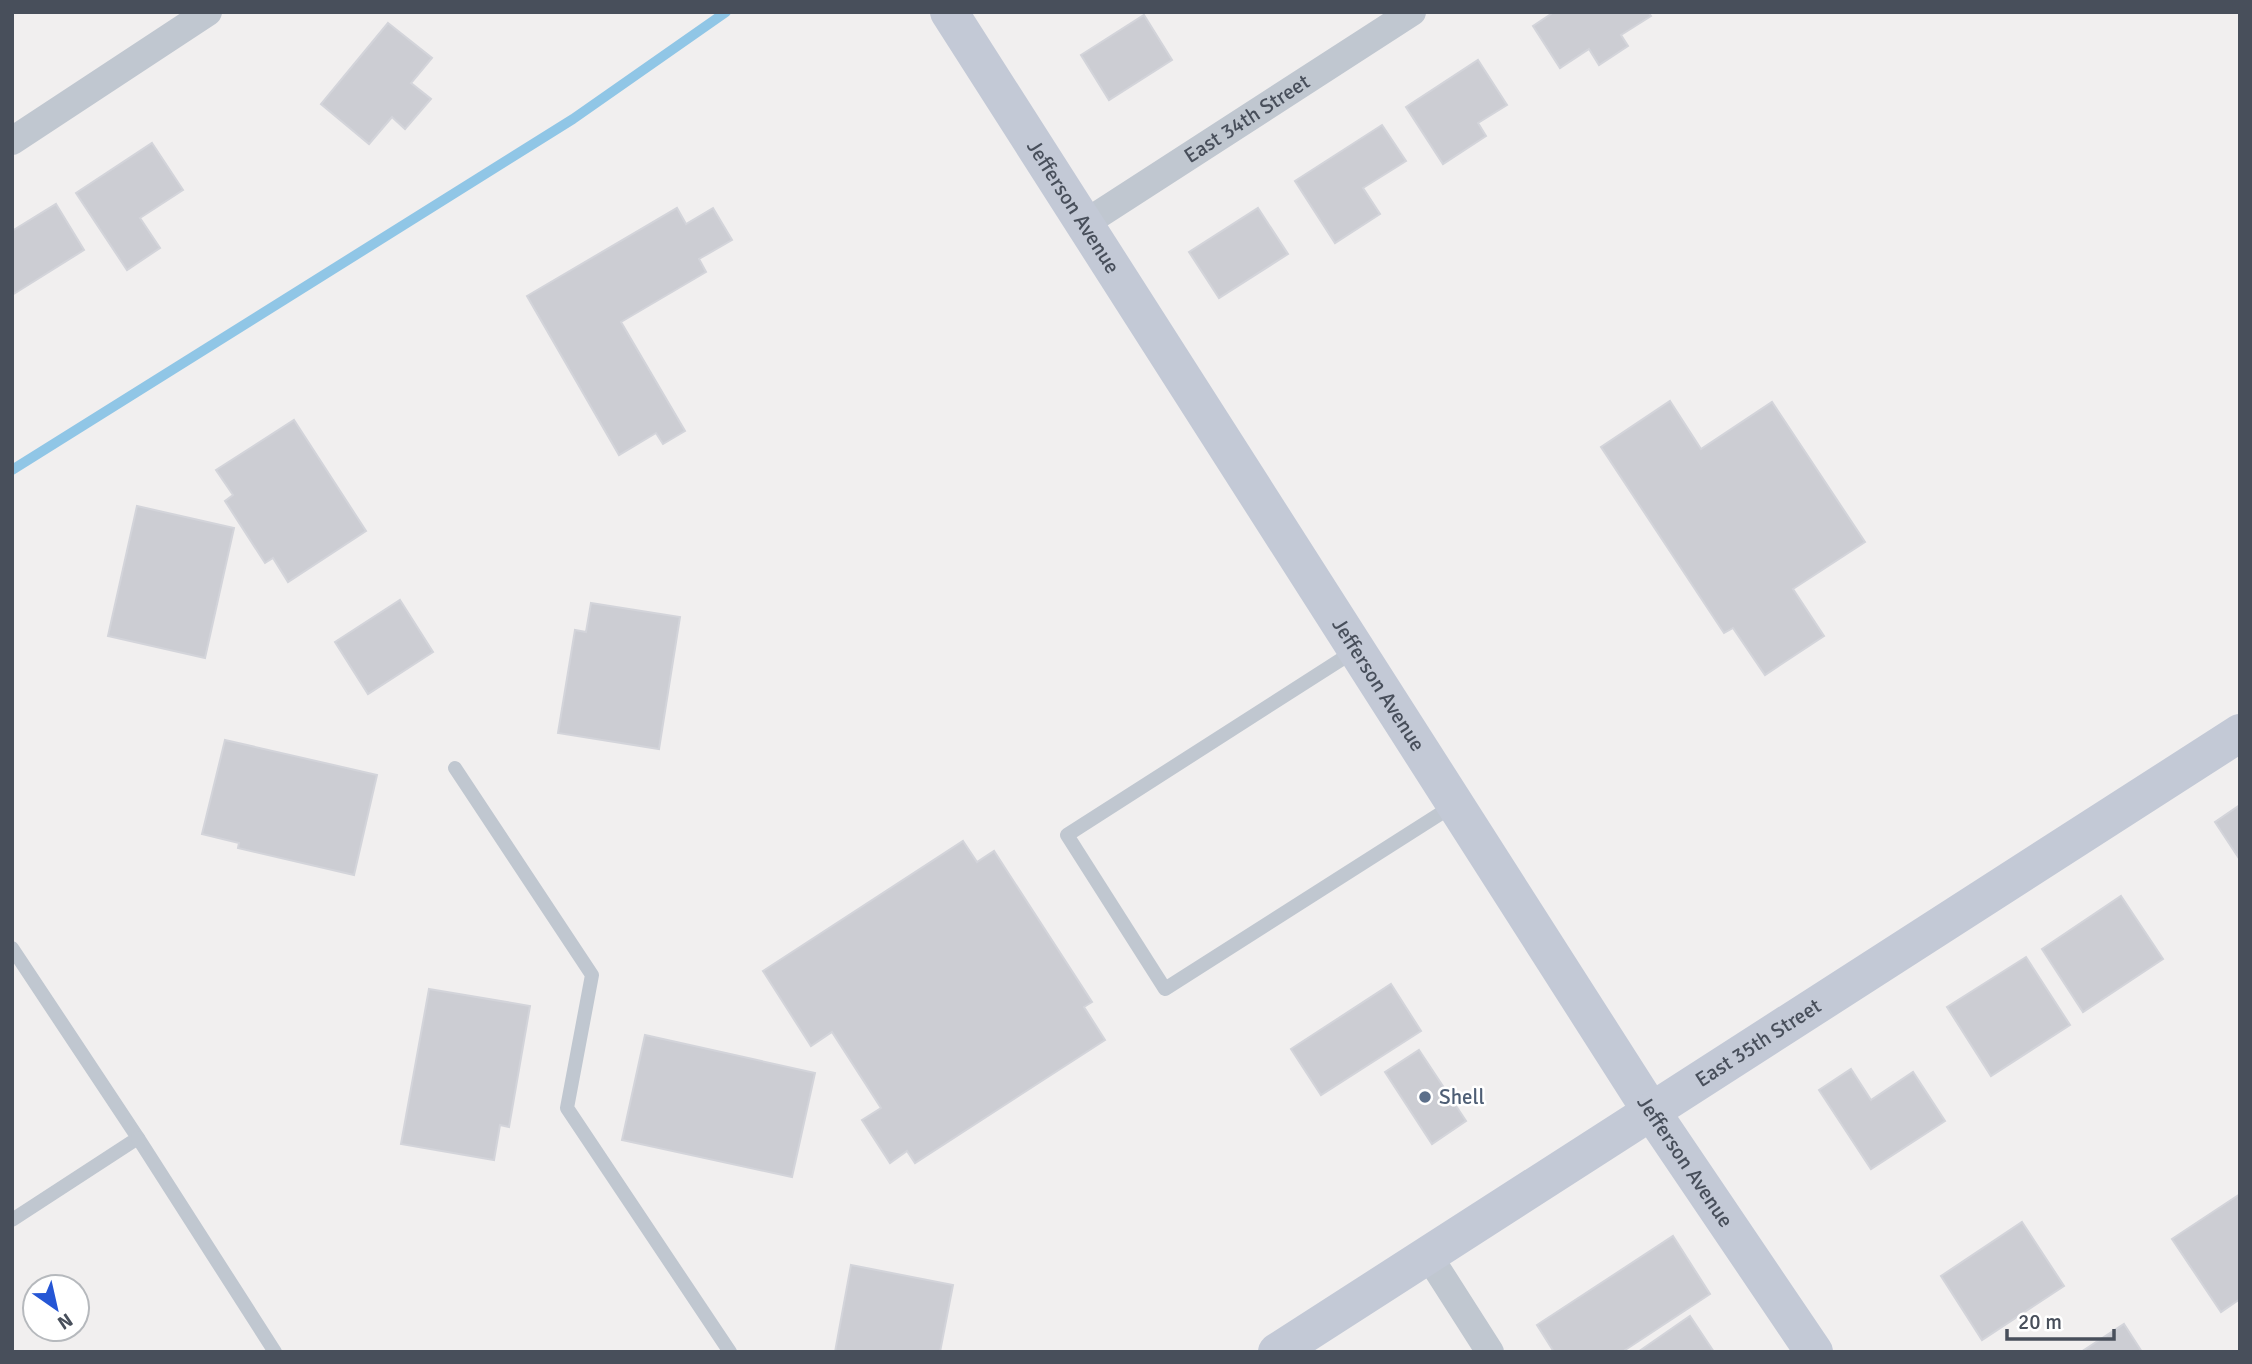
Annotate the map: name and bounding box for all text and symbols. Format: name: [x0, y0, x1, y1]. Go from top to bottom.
street label: East 34th Street: [1179, 69, 1315, 169]
street label: Jefferson Avenue: [1021, 135, 1126, 278]
street label: Jefferson Avenue: [1326, 613, 1431, 756]
street label: East 35th Street: [1690, 993, 1826, 1093]
place label: Shell: [1439, 1084, 1485, 1110]
marker: Shell: [1417, 1089, 1433, 1105]
street label: Jefferson Avenue: [1632, 1091, 1739, 1232]
north arrow: [21, 1273, 91, 1343]
scale bar: [2007, 1298, 2114, 1342]
text: N: [53, 1308, 77, 1335]
text: 20 m: [2018, 1309, 2062, 1335]

